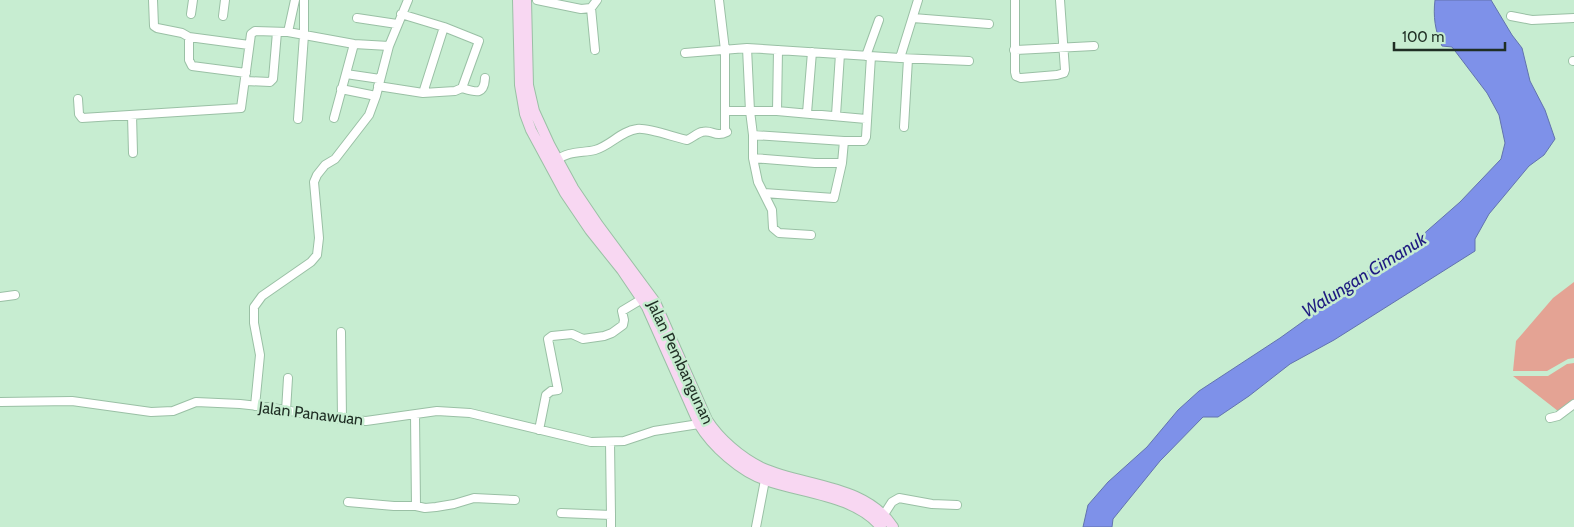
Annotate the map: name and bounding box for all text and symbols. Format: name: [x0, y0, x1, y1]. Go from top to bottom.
scale bar: [1394, 20, 1505, 52]
text: 100 m: [1402, 28, 1444, 46]
water label: Walungan Cimanuk: [1298, 227, 1431, 322]
street label: Jalan Pembangunan: [643, 296, 718, 427]
street label: Jalan Panawuan: [257, 398, 364, 429]

